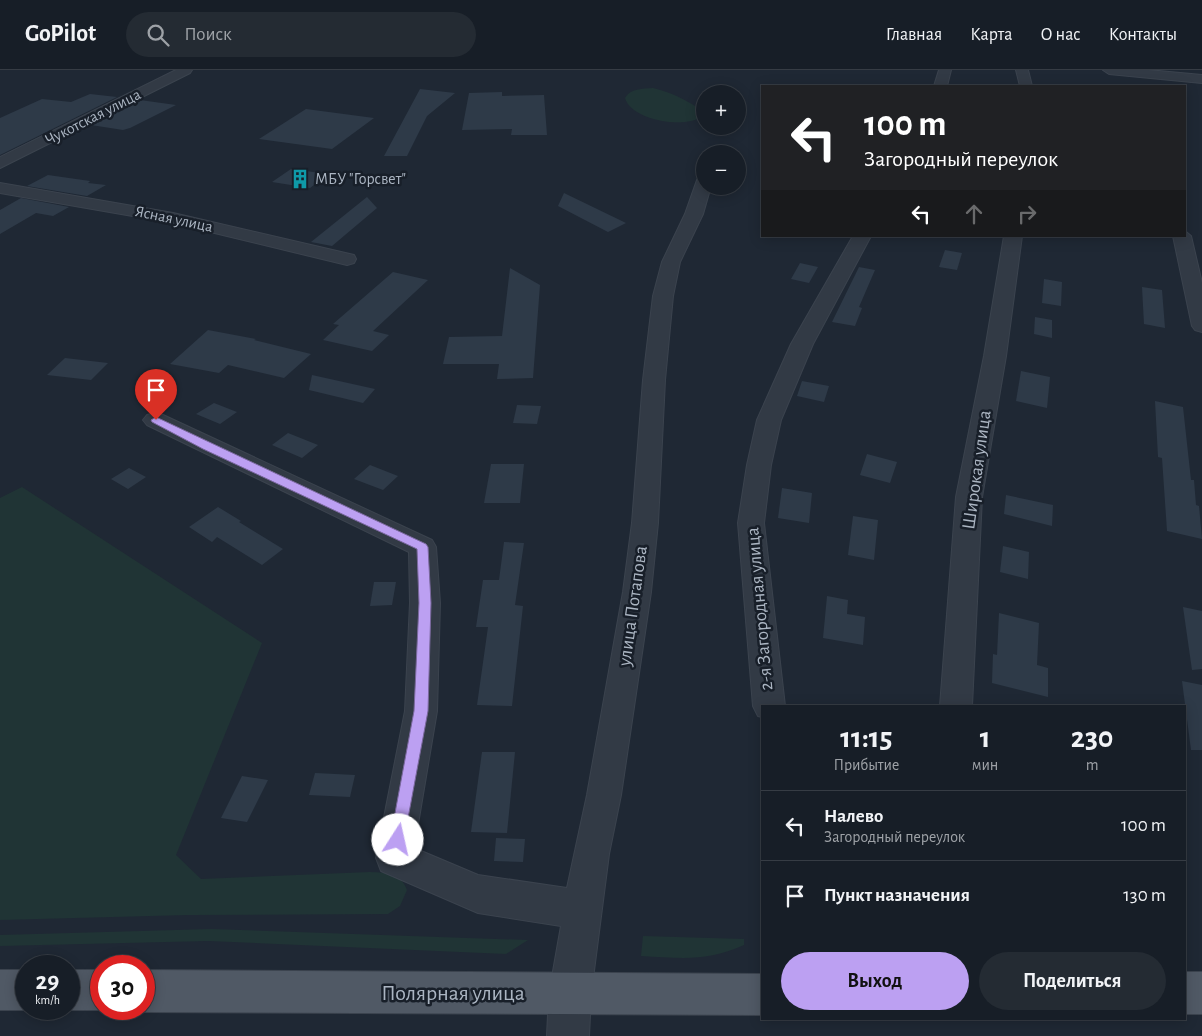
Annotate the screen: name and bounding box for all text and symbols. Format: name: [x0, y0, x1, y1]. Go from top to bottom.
search box: [126, 12, 476, 57]
icon: search: [144, 21, 172, 49]
text: GoPilot: [25, 22, 96, 46]
text: Поиск: [184, 25, 232, 44]
text: Главная: [886, 26, 942, 44]
text: Карта: [970, 26, 1012, 44]
text: О нас: [1040, 26, 1081, 44]
text: Контакты: [1109, 26, 1177, 44]
map controls: [696, 85, 746, 195]
button: +: [696, 85, 746, 135]
street label: Чукотская улица: [43, 86, 144, 149]
icon: left: [781, 105, 846, 170]
text: 100 m: [864, 107, 947, 142]
button: −: [696, 145, 746, 195]
text: Загородный переулок: [864, 148, 1058, 170]
building icon: МБУ "Горсвет": [289, 168, 311, 190]
place label: МБУ "Горсвет": [315, 171, 406, 187]
icon: left: [907, 200, 935, 228]
icon: ahead: [960, 200, 988, 228]
icon: right: [1013, 200, 1041, 228]
street label: Ясная улица: [133, 203, 214, 236]
pin: [135, 369, 177, 420]
icon: arrive: [142, 376, 170, 404]
street label: Широкая улица: [959, 409, 995, 531]
street label: 2-я Загородная улица: [743, 526, 777, 691]
street label: улица Потапова: [615, 544, 651, 668]
text: 11:15: [840, 723, 893, 753]
text: 1: [980, 723, 990, 753]
text: 230: [1071, 723, 1114, 753]
text: Прибытие: [833, 757, 899, 773]
text: мин: [972, 757, 998, 773]
text: m: [1086, 757, 1099, 773]
text: Налево: [824, 807, 883, 826]
icon: left: [781, 812, 809, 840]
position arrow: [371, 813, 423, 865]
text: 100 m: [1121, 816, 1166, 835]
text: Загородный переулок: [824, 829, 965, 845]
icon: arrive: [781, 882, 809, 910]
text: Пункт назначения: [824, 886, 970, 905]
text: 130 m: [1123, 886, 1166, 905]
button: Выход: [781, 952, 969, 1010]
button: Поделиться: [979, 952, 1166, 1010]
speed limit sign: 30: [90, 955, 155, 1020]
text: 29: [36, 969, 59, 994]
street label: Полярная улица: [381, 982, 525, 1004]
text: km/h: [35, 994, 60, 1006]

